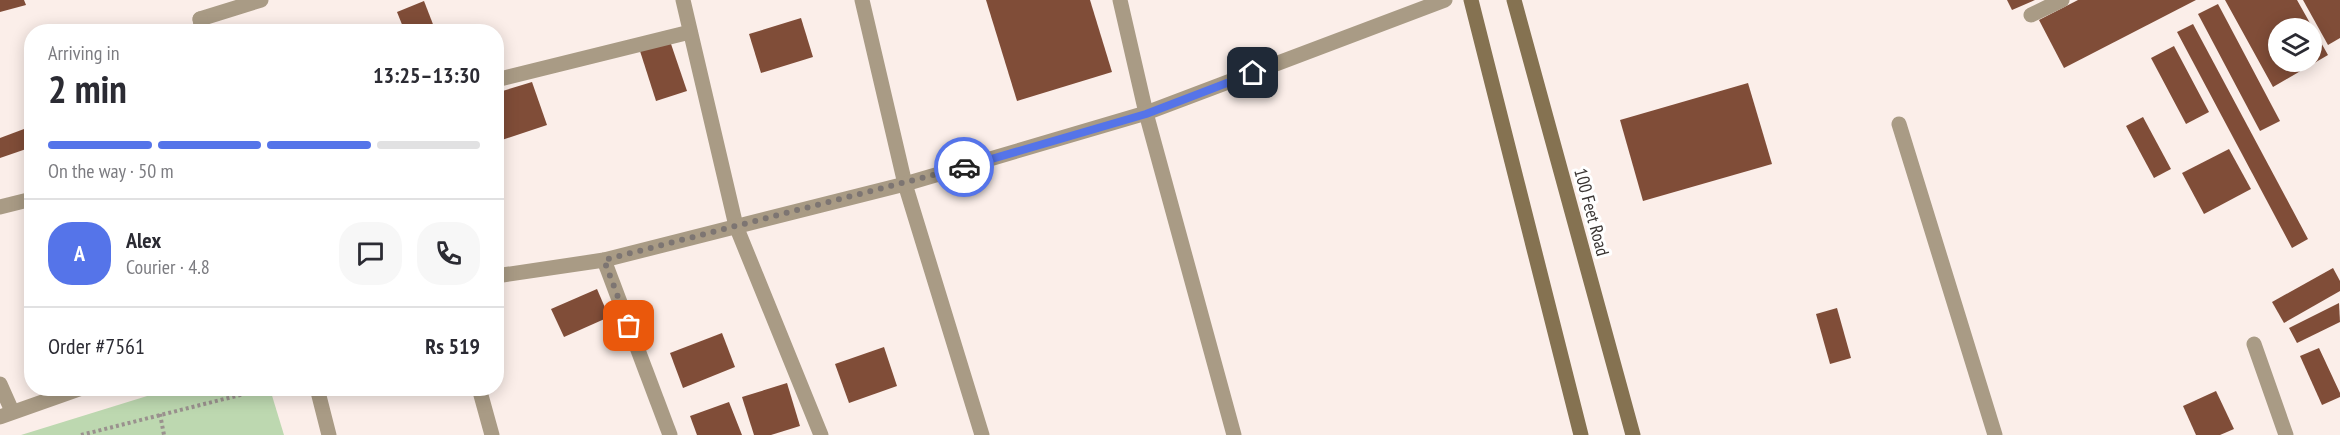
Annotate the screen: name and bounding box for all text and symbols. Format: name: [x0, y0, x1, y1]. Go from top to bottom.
map controls: [2268, 18, 2322, 72]
button: layers: [2268, 18, 2322, 72]
text: Arriving in: [48, 40, 120, 66]
pin: [1227, 47, 1278, 98]
icon: home: [1236, 56, 1269, 89]
text: 13:25–13:30: [373, 61, 480, 89]
text: 2 min: [48, 63, 127, 114]
courier: [934, 137, 994, 197]
icon: car: [948, 151, 981, 184]
text: On the way · 50 m: [48, 158, 174, 184]
street label: 100 Feet Road: [1569, 166, 1615, 258]
button: chat: [339, 222, 402, 285]
button: phone: [417, 222, 480, 285]
text: Alex: [126, 226, 161, 254]
text: A: [74, 239, 85, 267]
text: Courier · 4.8: [126, 254, 210, 280]
pin: [603, 300, 654, 351]
icon: bag: [612, 309, 645, 342]
text: Order #7561: [48, 332, 145, 360]
text: Rs 519: [425, 332, 480, 360]

